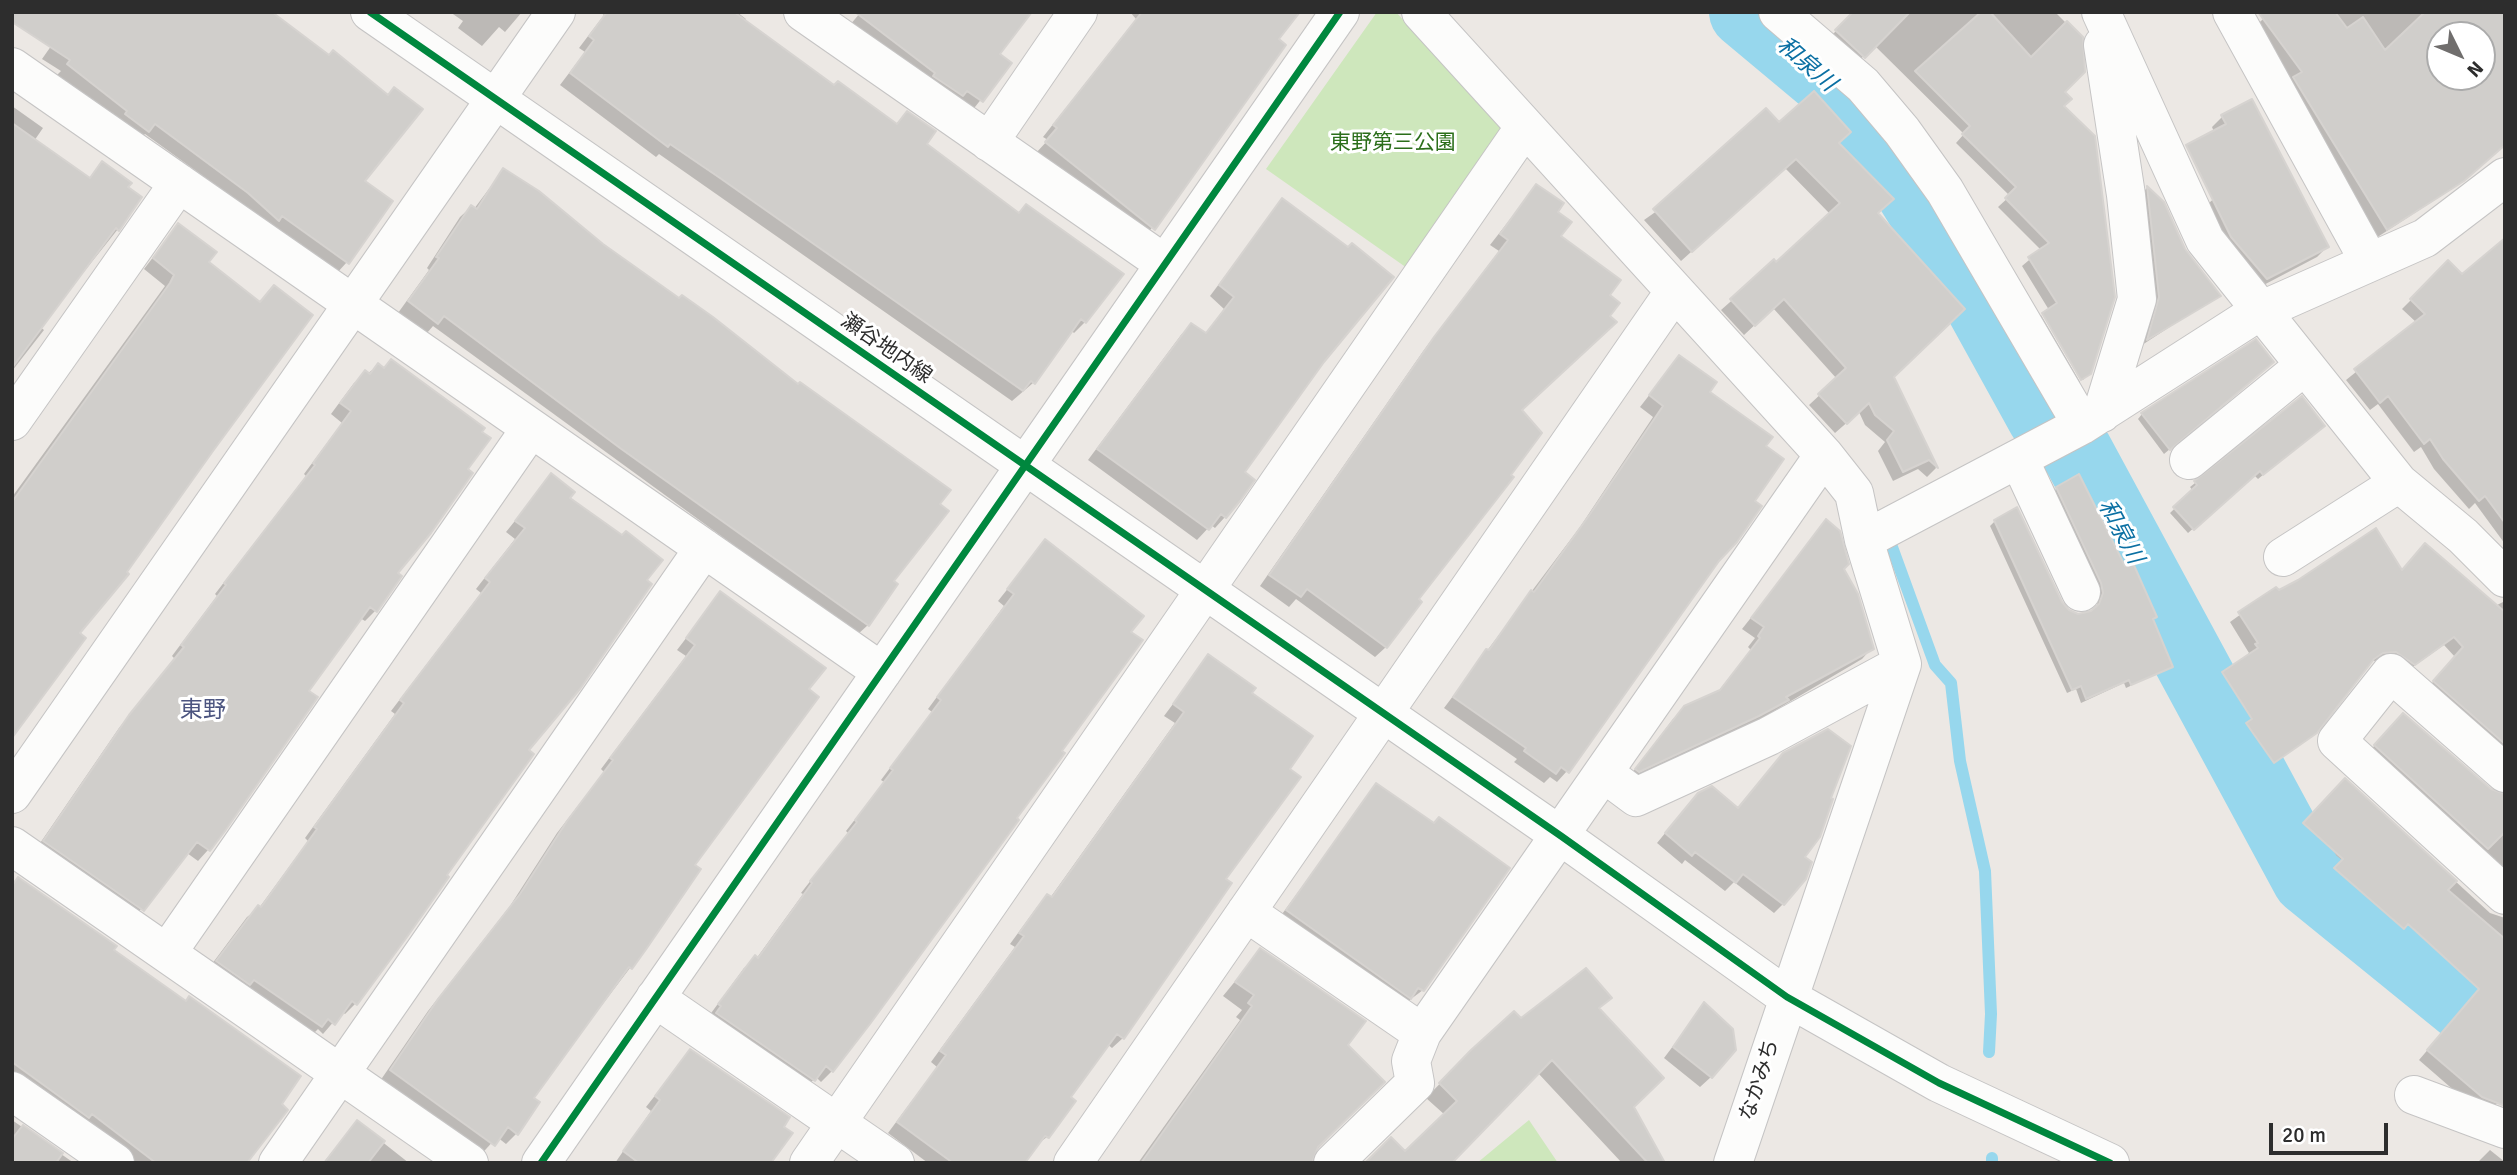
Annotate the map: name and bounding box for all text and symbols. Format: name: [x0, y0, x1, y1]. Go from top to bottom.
north arrow: [2426, 21, 2496, 91]
water label: 和泉川: [1771, 32, 1841, 98]
text: N: [2462, 56, 2488, 82]
park label: 東野第三公園: [1330, 130, 1456, 156]
street label: 瀬谷地内線: [836, 309, 936, 389]
water label: 和泉川: [2092, 495, 2148, 569]
district label: 東野: [180, 697, 226, 725]
street label: なかみち: [1735, 1036, 1785, 1124]
scale bar: [2272, 1108, 2391, 1152]
text: 20 m: [2282, 1122, 2326, 1148]

